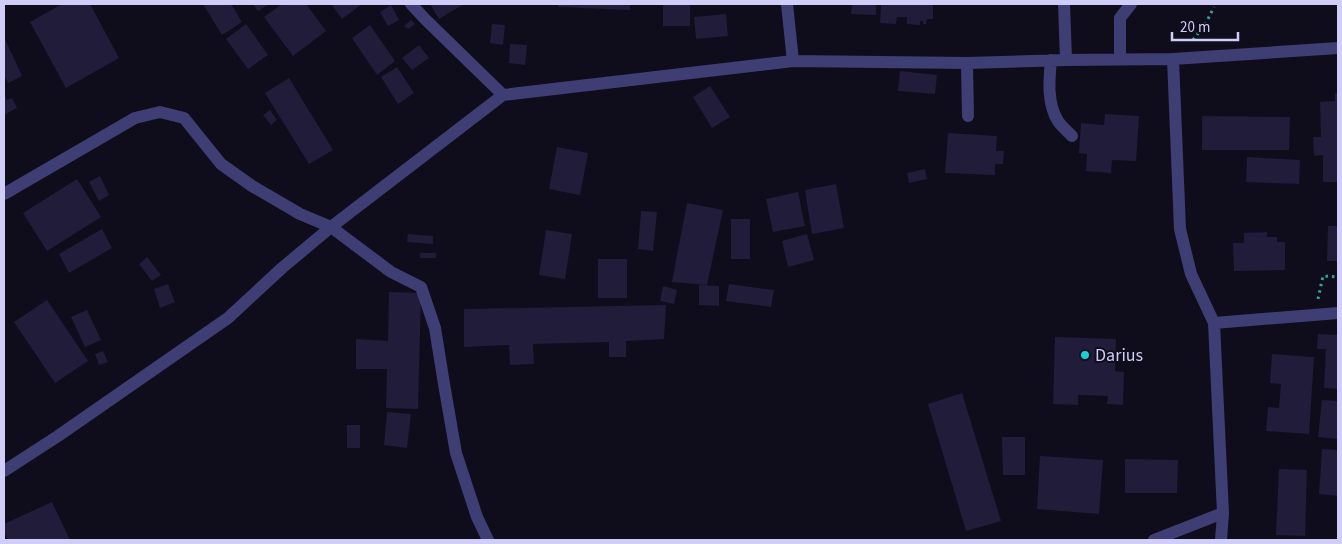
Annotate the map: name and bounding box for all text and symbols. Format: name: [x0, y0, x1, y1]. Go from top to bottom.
scale bar: [1172, 10, 1238, 42]
text: 20 m: [1180, 17, 1210, 38]
place label: Darius: [1095, 343, 1143, 368]
marker: Darius: [1079, 349, 1091, 361]

